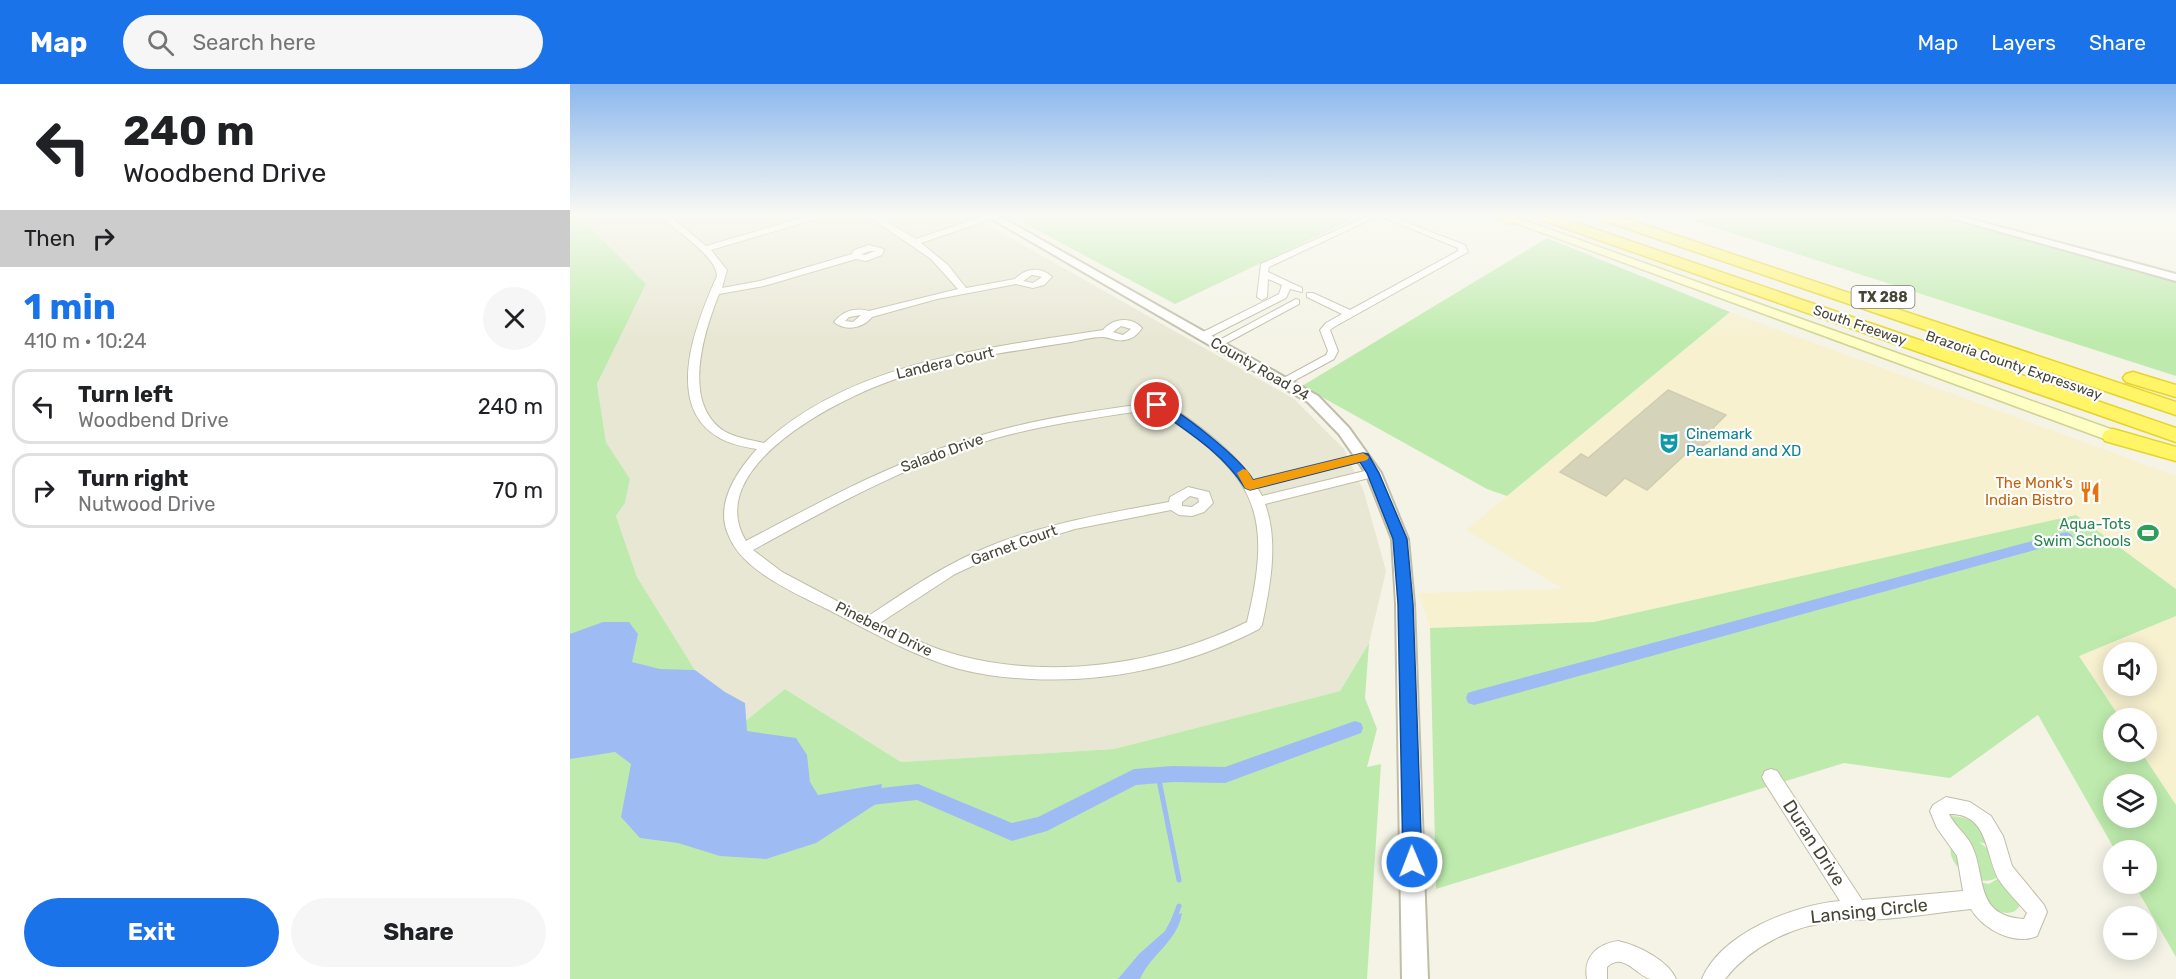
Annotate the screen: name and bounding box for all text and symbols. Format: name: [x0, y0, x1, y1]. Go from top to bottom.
search box: [123, 15, 543, 69]
text: Map: [30, 26, 87, 59]
icon: search: [144, 26, 177, 59]
text: Search here: [192, 29, 316, 56]
text: Map: [1917, 30, 1958, 55]
text: Layers: [1991, 30, 2056, 55]
text: Share: [2089, 30, 2146, 55]
text: 240 m: [123, 106, 255, 156]
icon: left: [24, 108, 102, 186]
text: Woodbend Drive: [123, 157, 326, 189]
icon: right: [87, 222, 120, 255]
text: Then: [24, 225, 75, 252]
text: 1 min: [24, 285, 116, 328]
road number: TX 288: [1852, 286, 1914, 308]
button: close: [483, 287, 546, 350]
street label: South Freeway: [1811, 302, 1909, 349]
street label: Brazoria County Expressway: [1923, 327, 2105, 404]
text: 410 m · 10:24: [24, 329, 147, 353]
street label: County Road 94: [1207, 333, 1313, 405]
street label: Landera Court: [894, 343, 996, 383]
pin: [1131, 379, 1182, 430]
text: Turn left: [78, 381, 173, 408]
icon: arrive: [1140, 388, 1173, 421]
icon: left: [27, 390, 60, 423]
text: 240 m: [478, 393, 543, 420]
text: Woodbend Drive: [78, 408, 229, 432]
place label: Cinemark Pearland and XD: [1686, 425, 1801, 460]
street label: Salado Drive: [898, 430, 986, 476]
theatre icon: Cinemark Pearland and XD: [1657, 431, 1681, 455]
text: Turn right: [78, 465, 188, 492]
icon: right: [27, 474, 60, 507]
place label: The Monk's Indian Bistro: [1985, 474, 2073, 509]
text: 70 m: [493, 477, 543, 504]
restaurant icon: The Monk's Indian Bistro: [2078, 480, 2102, 504]
text: Nutwood Drive: [78, 492, 215, 516]
place label: Aqua-Tots Swim Schools: [2034, 515, 2131, 550]
street label: Garnet Court: [968, 521, 1060, 569]
sports icon: Aqua-Tots Swim Schools: [2136, 521, 2160, 545]
street label: Pinebend Drive: [832, 598, 936, 660]
map controls: [2103, 642, 2157, 960]
button: sound: [2103, 642, 2157, 696]
button: search: [2103, 708, 2157, 762]
button: layers: [2103, 774, 2157, 828]
street label: Duran Drive: [1778, 796, 1850, 890]
position arrow: [1380, 830, 1444, 894]
button: +: [2103, 840, 2157, 894]
street label: Lansing Circle: [1809, 894, 1929, 928]
button: Exit: [24, 898, 279, 967]
button: Share: [291, 898, 546, 967]
button: −: [2103, 906, 2157, 960]

